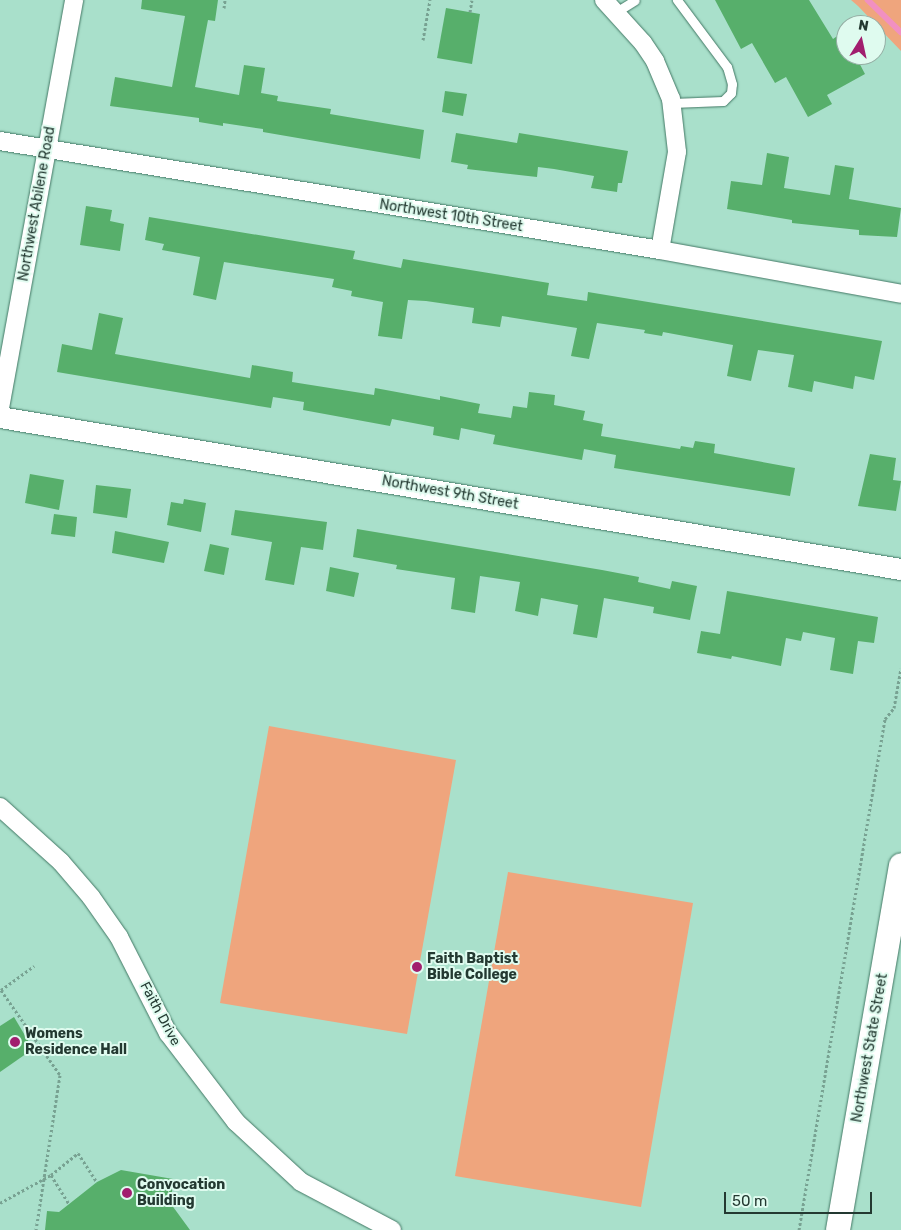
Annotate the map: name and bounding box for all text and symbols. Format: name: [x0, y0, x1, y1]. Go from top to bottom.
north arrow: [836, 15, 886, 65]
text: N: [857, 16, 870, 35]
street label: Northwest Abilene Road: [15, 125, 59, 283]
street label: Northwest 10th Street: [378, 196, 524, 236]
street label: Northwest 9th Street: [381, 473, 519, 513]
place label: Faith Baptist Bible College: [427, 951, 518, 984]
marker: Faith Baptist Bible College: [411, 961, 423, 973]
street label: Northwest State Street: [849, 972, 891, 1124]
street label: Faith Drive: [136, 979, 184, 1049]
place label: Womens Residence Hall: [25, 1026, 127, 1058]
marker: Womens Residence Hall: [9, 1036, 21, 1048]
place label: Convocation Building: [137, 1177, 225, 1210]
scale bar: [726, 1182, 874, 1214]
marker: Convocation Building: [121, 1187, 133, 1199]
text: 50 m: [732, 1192, 767, 1210]

